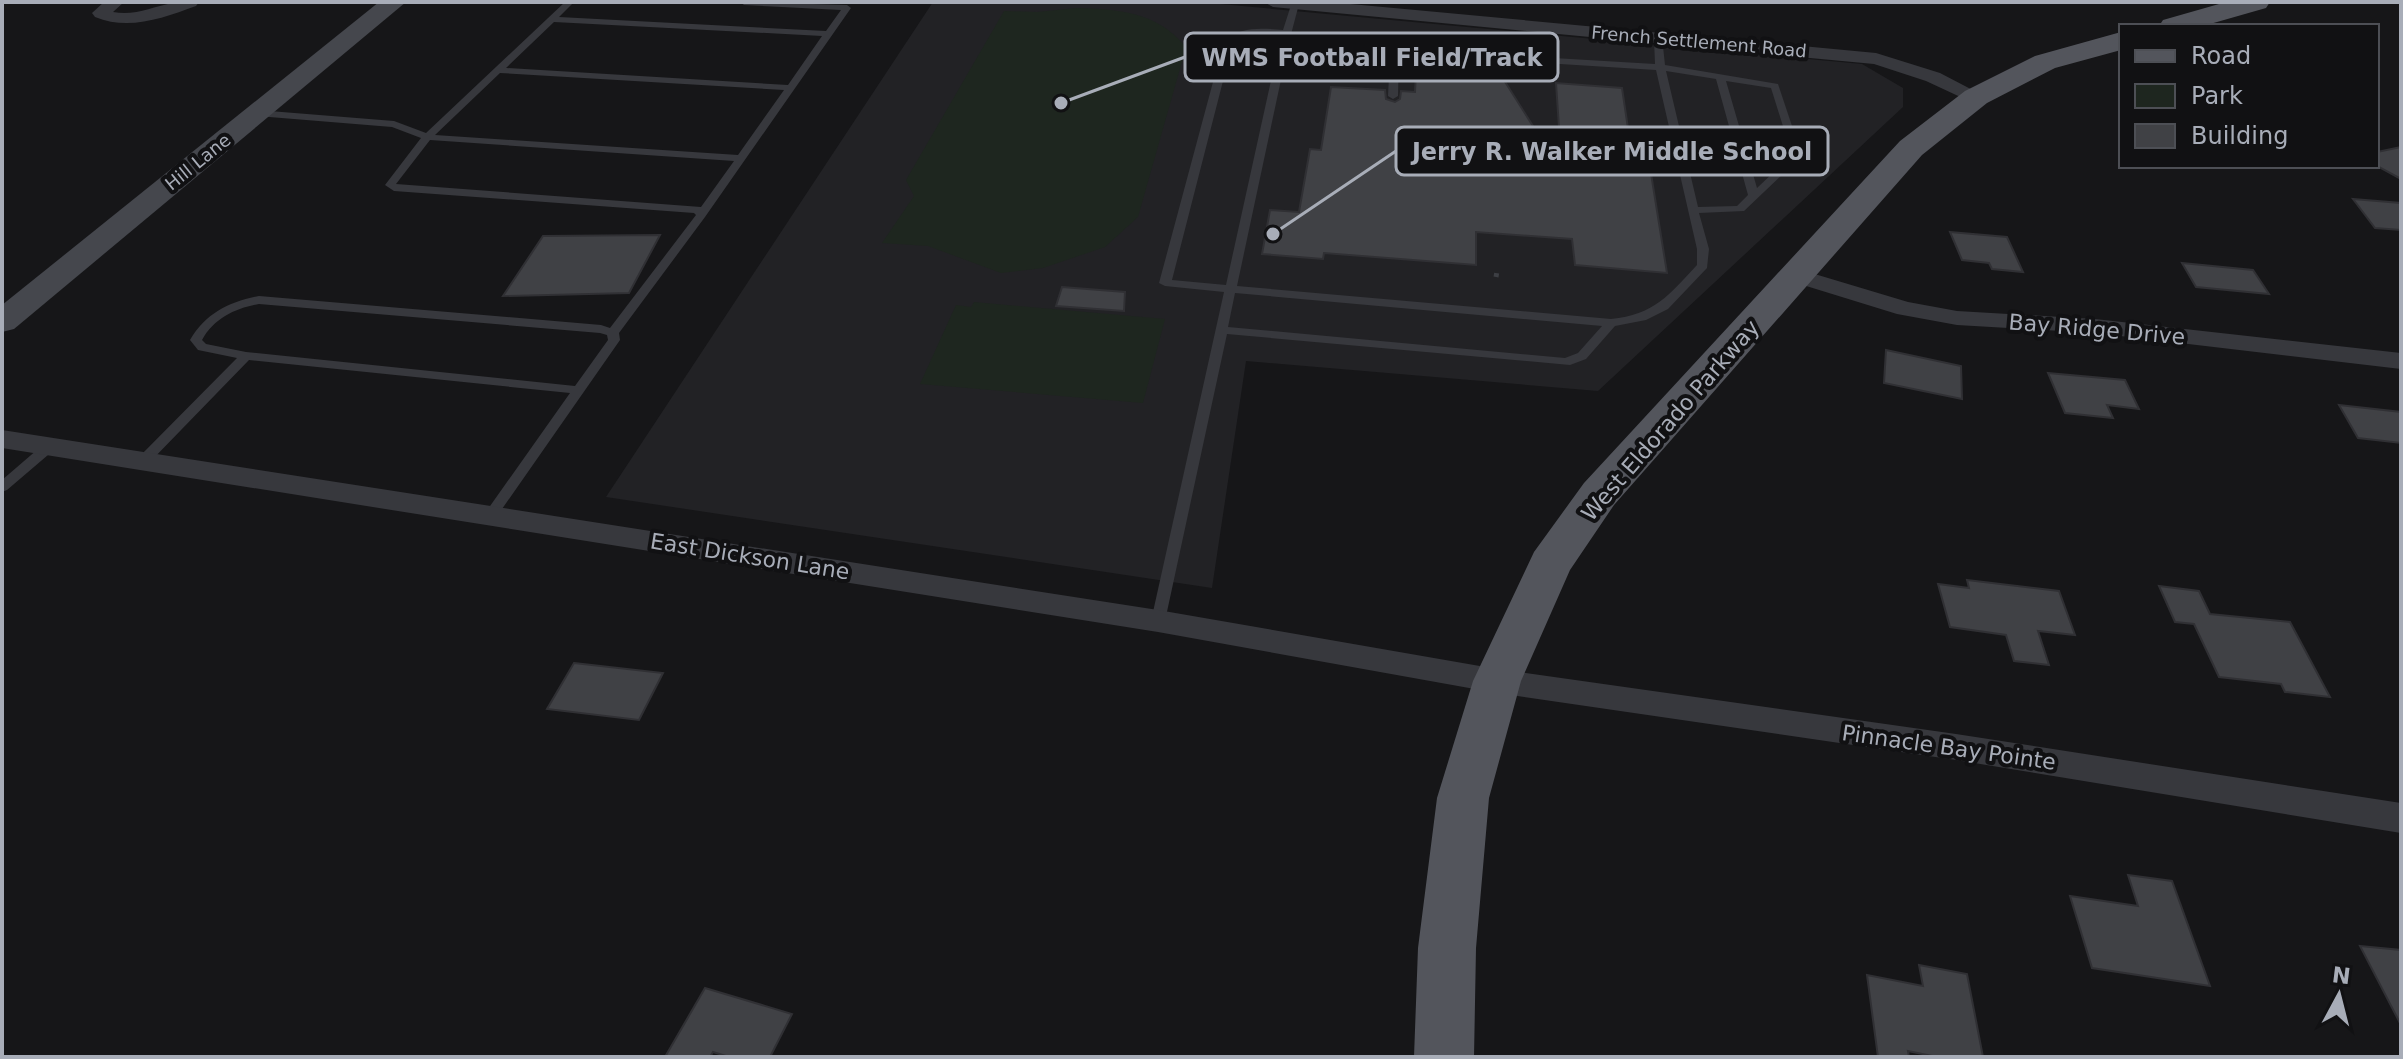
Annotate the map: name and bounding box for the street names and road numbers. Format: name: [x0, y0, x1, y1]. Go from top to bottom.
street label: French Settlement Road: [1590, 22, 1808, 61]
street label: Hill Lane: [161, 129, 235, 194]
street label: Bay Ridge Drive: [2008, 309, 2186, 350]
street label: West Eldorado Parkway: [1576, 315, 1764, 526]
street label: East Dickson Lane: [648, 528, 851, 585]
street label: Pinnacle Bay Pointe: [1840, 720, 2057, 775]

